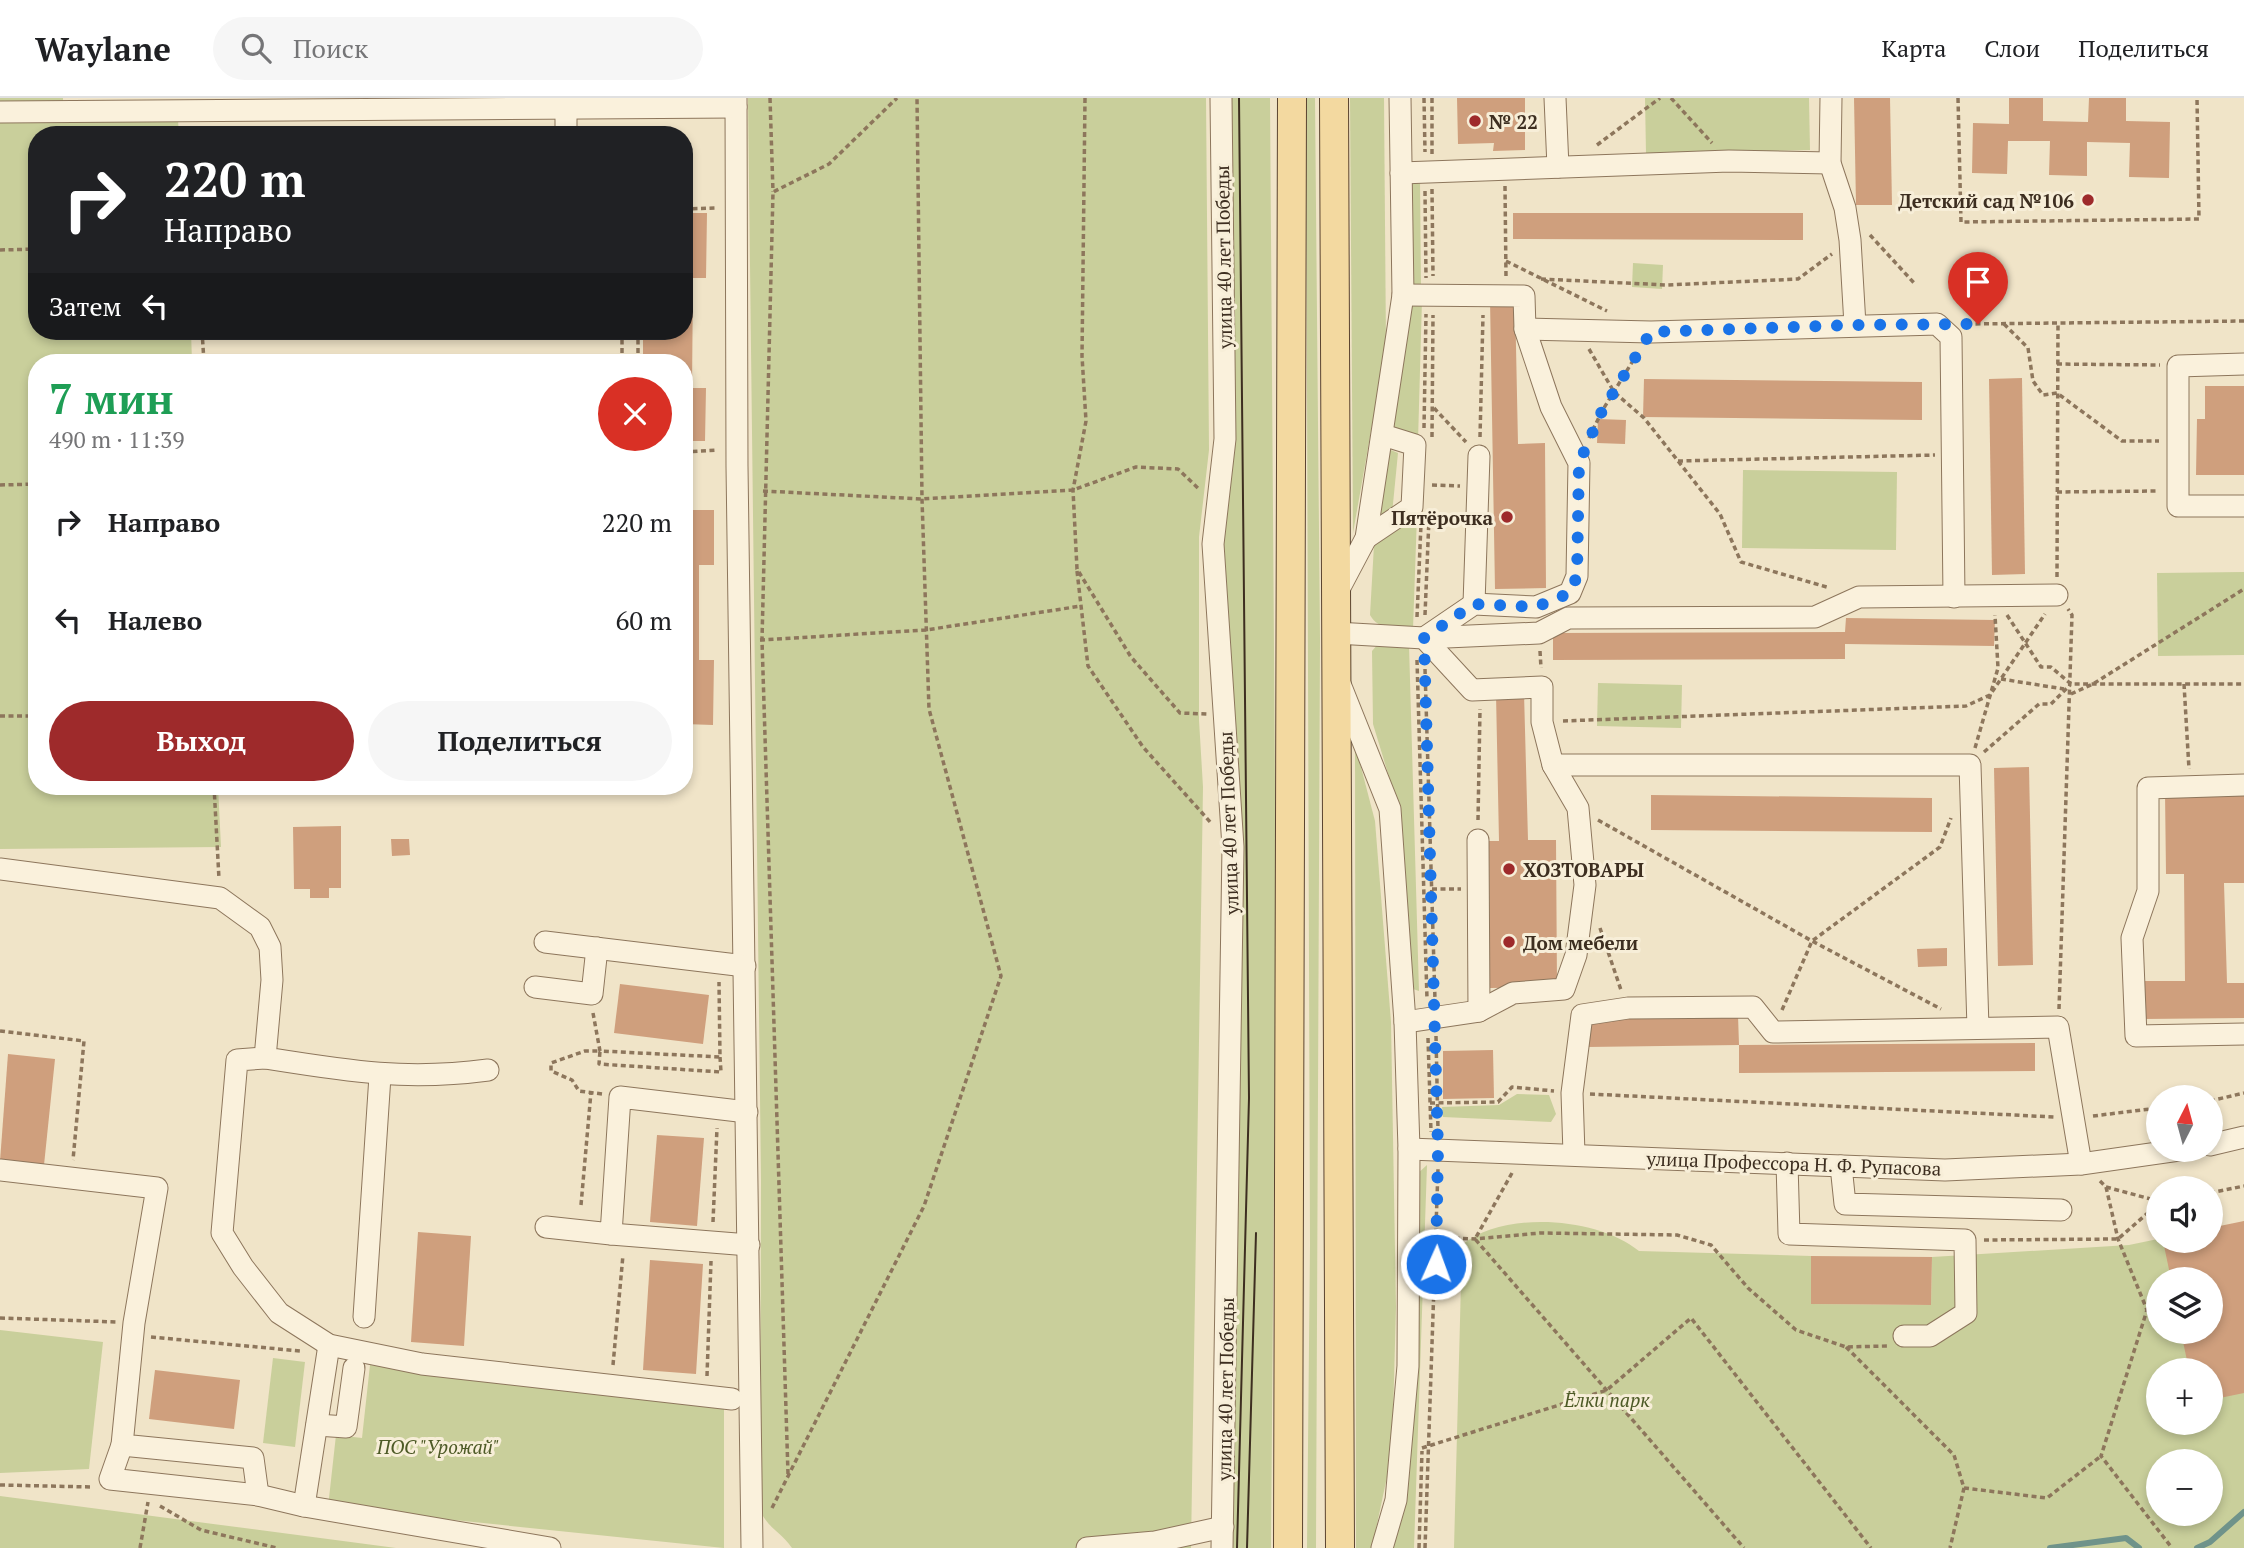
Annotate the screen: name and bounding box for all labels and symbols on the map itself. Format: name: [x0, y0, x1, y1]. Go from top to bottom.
place label: № 22: [1489, 109, 1538, 134]
marker: № 22: [1467, 113, 1483, 129]
street label: улица 40 лет Победы: [1209, 165, 1237, 350]
place label: Детский сад №106: [1898, 188, 2074, 213]
marker: Детский сад №106: [2080, 192, 2096, 208]
pin: [1948, 252, 2008, 324]
place label: Пятёрочка: [1391, 505, 1493, 530]
marker: Пятёрочка: [1499, 509, 1515, 525]
street label: улица 40 лет Победы: [1212, 731, 1244, 916]
place label: ХОЗТОВАРЫ: [1523, 857, 1644, 882]
marker: ХОЗТОВАРЫ: [1501, 861, 1517, 877]
place label: Дом мебели: [1523, 930, 1639, 955]
marker: Дом мебели: [1501, 934, 1517, 950]
north arrow: [2146, 1085, 2222, 1162]
street label: улица Профессора Н. Ф. Рупасова: [1645, 1145, 1942, 1181]
position arrow: [1399, 1227, 1473, 1301]
street label: улица 40 лет Победы: [1211, 1297, 1239, 1482]
park label: Ёлки парк: [1563, 1387, 1650, 1412]
park label: ПОС "Урожай": [376, 1434, 499, 1459]

